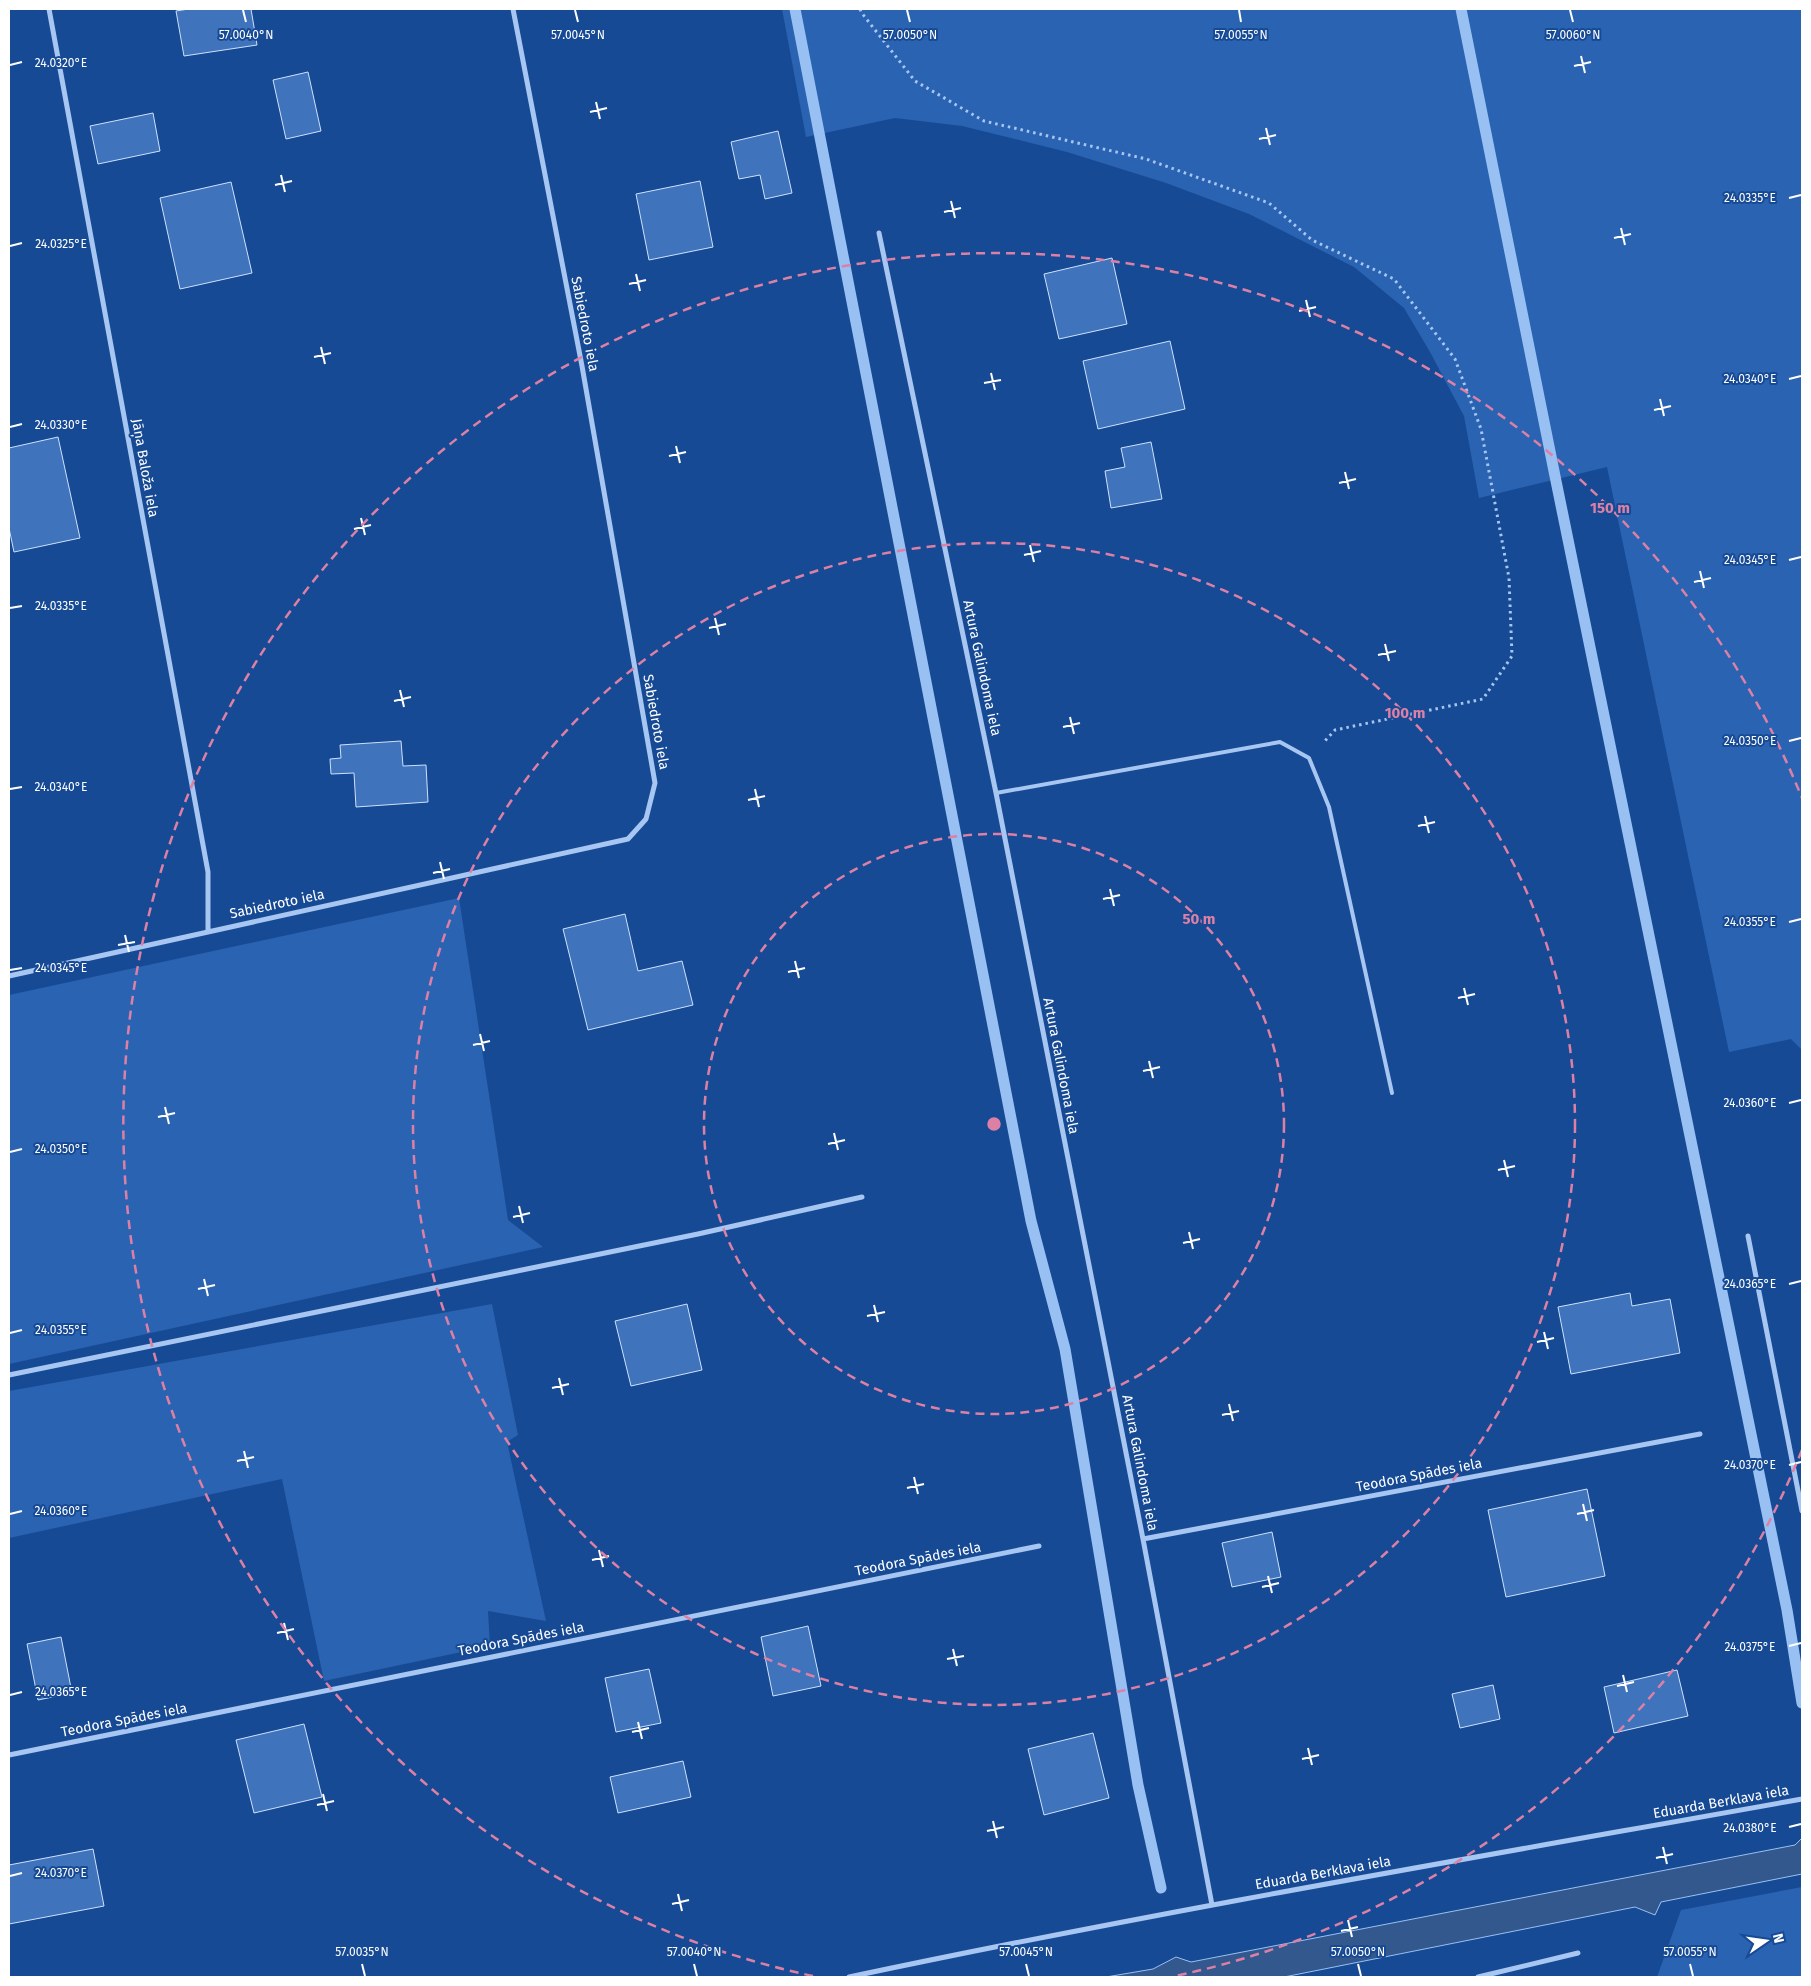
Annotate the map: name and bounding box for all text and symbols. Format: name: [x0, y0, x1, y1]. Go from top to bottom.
text: 57.0040°N: [219, 28, 273, 42]
text: 57.0045°N: [551, 28, 605, 42]
text: 57.0050°N: [883, 28, 937, 42]
text: 57.0055°N: [1214, 28, 1268, 42]
text: 57.0060°N: [1546, 28, 1600, 42]
text: 24.0320°E: [35, 56, 87, 70]
text: 24.0335°E: [1724, 191, 1776, 205]
text: 24.0325°E: [35, 237, 87, 251]
street label: Sabiedroto iela: [567, 275, 603, 373]
text: 24.0340°E: [1723, 372, 1777, 386]
street label: Jāņa Baloža iela: [127, 417, 162, 519]
text: 24.0330°E: [35, 418, 87, 432]
text: 150 m: [1590, 499, 1630, 517]
text: 24.0345°E: [1724, 553, 1776, 567]
street label: Artura Galindoma iela: [959, 598, 1005, 738]
text: 24.0335°E: [35, 599, 87, 613]
street label: Sabiedroto iela: [639, 673, 673, 771]
text: 100 m: [1385, 704, 1425, 722]
text: 24.0350°E: [1724, 734, 1776, 748]
text: 24.0340°E: [34, 780, 88, 794]
street label: Sabiedroto iela: [228, 886, 326, 922]
text: 50 m: [1182, 910, 1216, 928]
text: 24.0355°E: [1724, 915, 1776, 929]
text: 24.0345°E: [35, 961, 87, 975]
street label: Artura Galindoma iela: [1039, 996, 1083, 1136]
text: 24.0360°E: [1723, 1096, 1777, 1110]
centre of rings: [985, 1115, 1003, 1133]
text: 24.0350°E: [35, 1142, 87, 1156]
text: 24.0365°E: [1724, 1277, 1776, 1291]
text: 24.0355°E: [35, 1323, 87, 1337]
street label: Artura Galindoma iela: [1118, 1393, 1162, 1533]
street label: Teodora Spādes iela: [1355, 1454, 1483, 1496]
text: 24.0370°E: [1724, 1458, 1776, 1472]
text: 24.0360°E: [34, 1504, 88, 1518]
street label: Teodora Spādes iela: [854, 1538, 982, 1580]
street label: Teodora Spādes iela: [457, 1618, 585, 1660]
text: 24.0375°E: [1725, 1640, 1775, 1654]
text: 24.0365°E: [35, 1685, 87, 1699]
street label: Teodora Spādes iela: [60, 1699, 188, 1741]
street label: Eduarda Berklava iela: [1652, 1782, 1790, 1822]
text: 24.0380°E: [1723, 1821, 1777, 1835]
street label: Eduarda Berklava iela: [1254, 1853, 1392, 1893]
text: 24.0370°E: [35, 1866, 87, 1880]
north arrow: [1741, 1916, 1791, 1966]
text: N: [1769, 1932, 1788, 1945]
text: 57.0035°N: [335, 1945, 389, 1959]
text: 57.0040°N: [667, 1945, 721, 1959]
text: 57.0045°N: [999, 1945, 1053, 1959]
text: 57.0050°N: [1331, 1945, 1385, 1959]
text: 57.0055°N: [1663, 1945, 1717, 1959]

